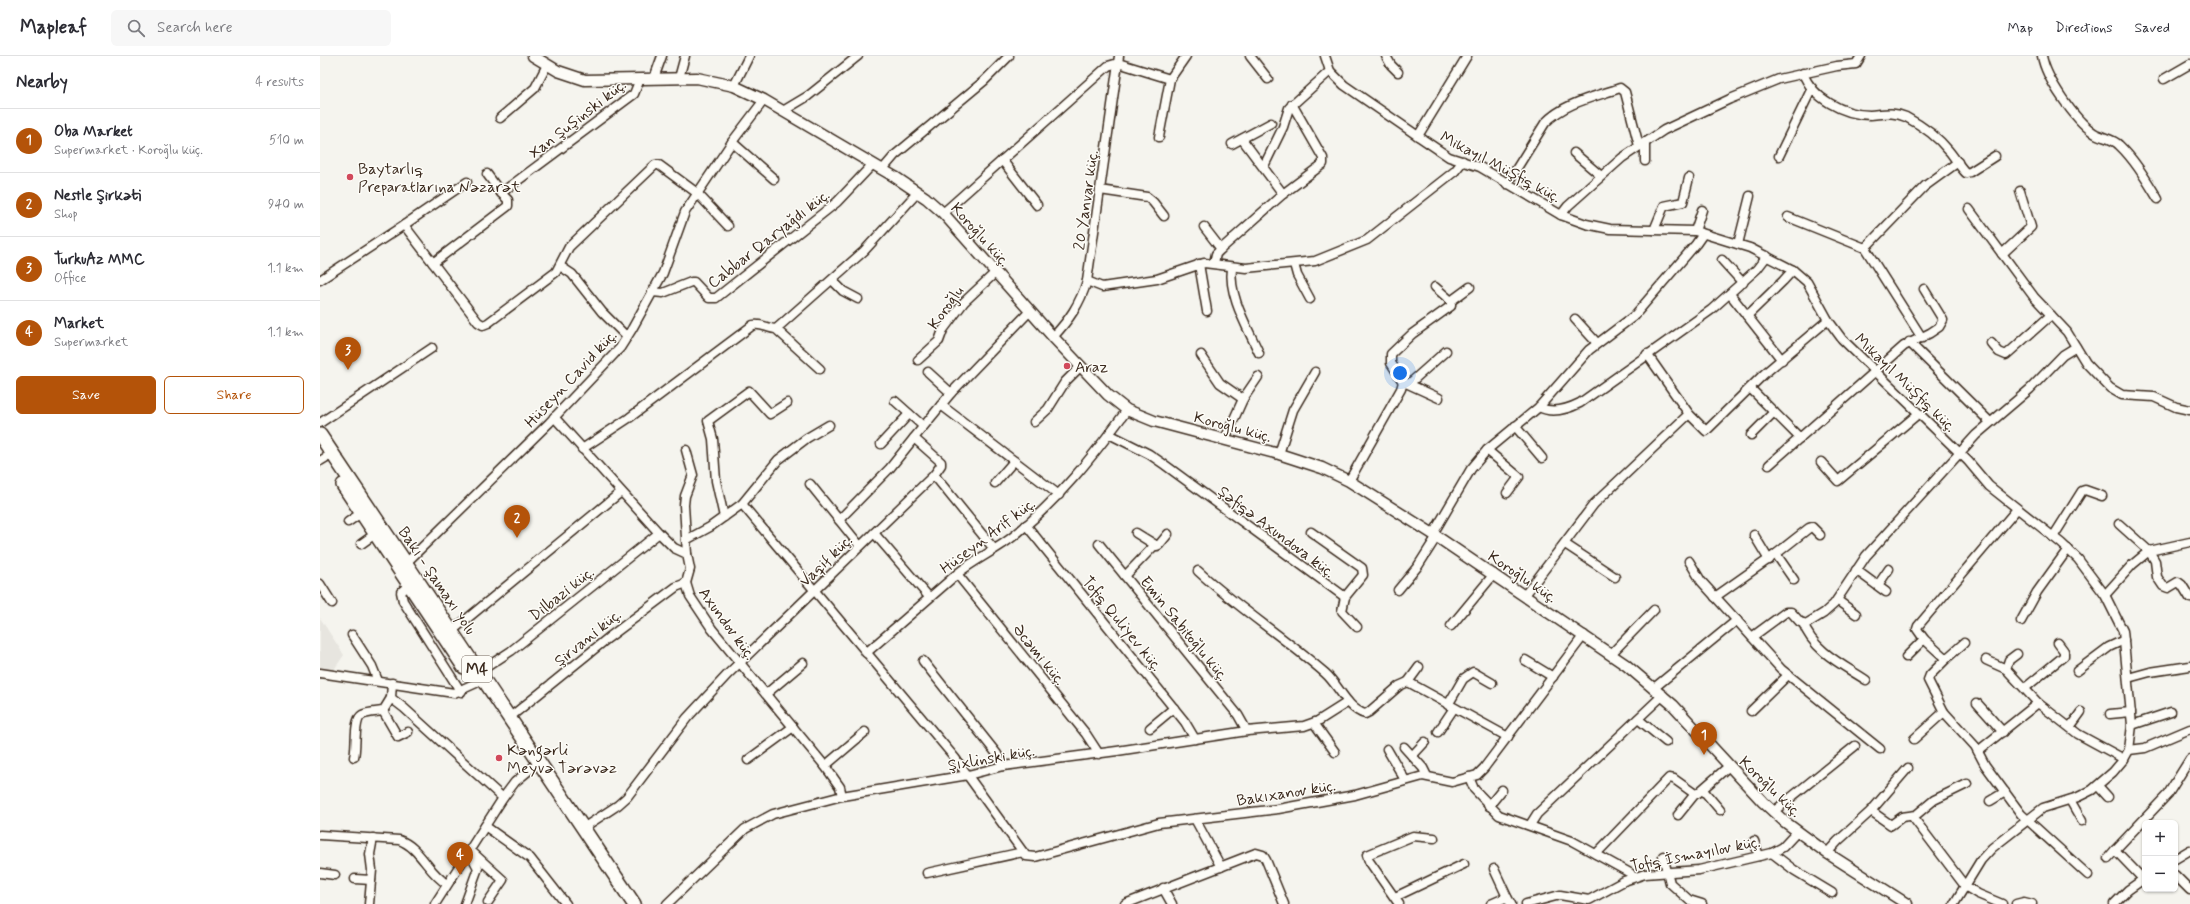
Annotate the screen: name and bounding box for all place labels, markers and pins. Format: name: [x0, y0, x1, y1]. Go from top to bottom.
place label: Baytarlıq Preparatlarına Nəzarət: [358, 159, 521, 198]
marker: Baytarlıq Preparatlarına Nəzarət: [345, 172, 355, 182]
pin: 3: [335, 337, 361, 370]
place label: Araz: [1075, 357, 1109, 378]
marker: Araz: [1062, 361, 1072, 371]
pin: 2: [504, 505, 530, 538]
pin: 1: [1691, 722, 1717, 755]
place label: Kəngərli Meyvə Tərəvəz: [507, 740, 617, 779]
marker: Kəngərli Meyvə Tərəvəz: [494, 753, 504, 763]
pin: 4: [447, 842, 473, 875]

